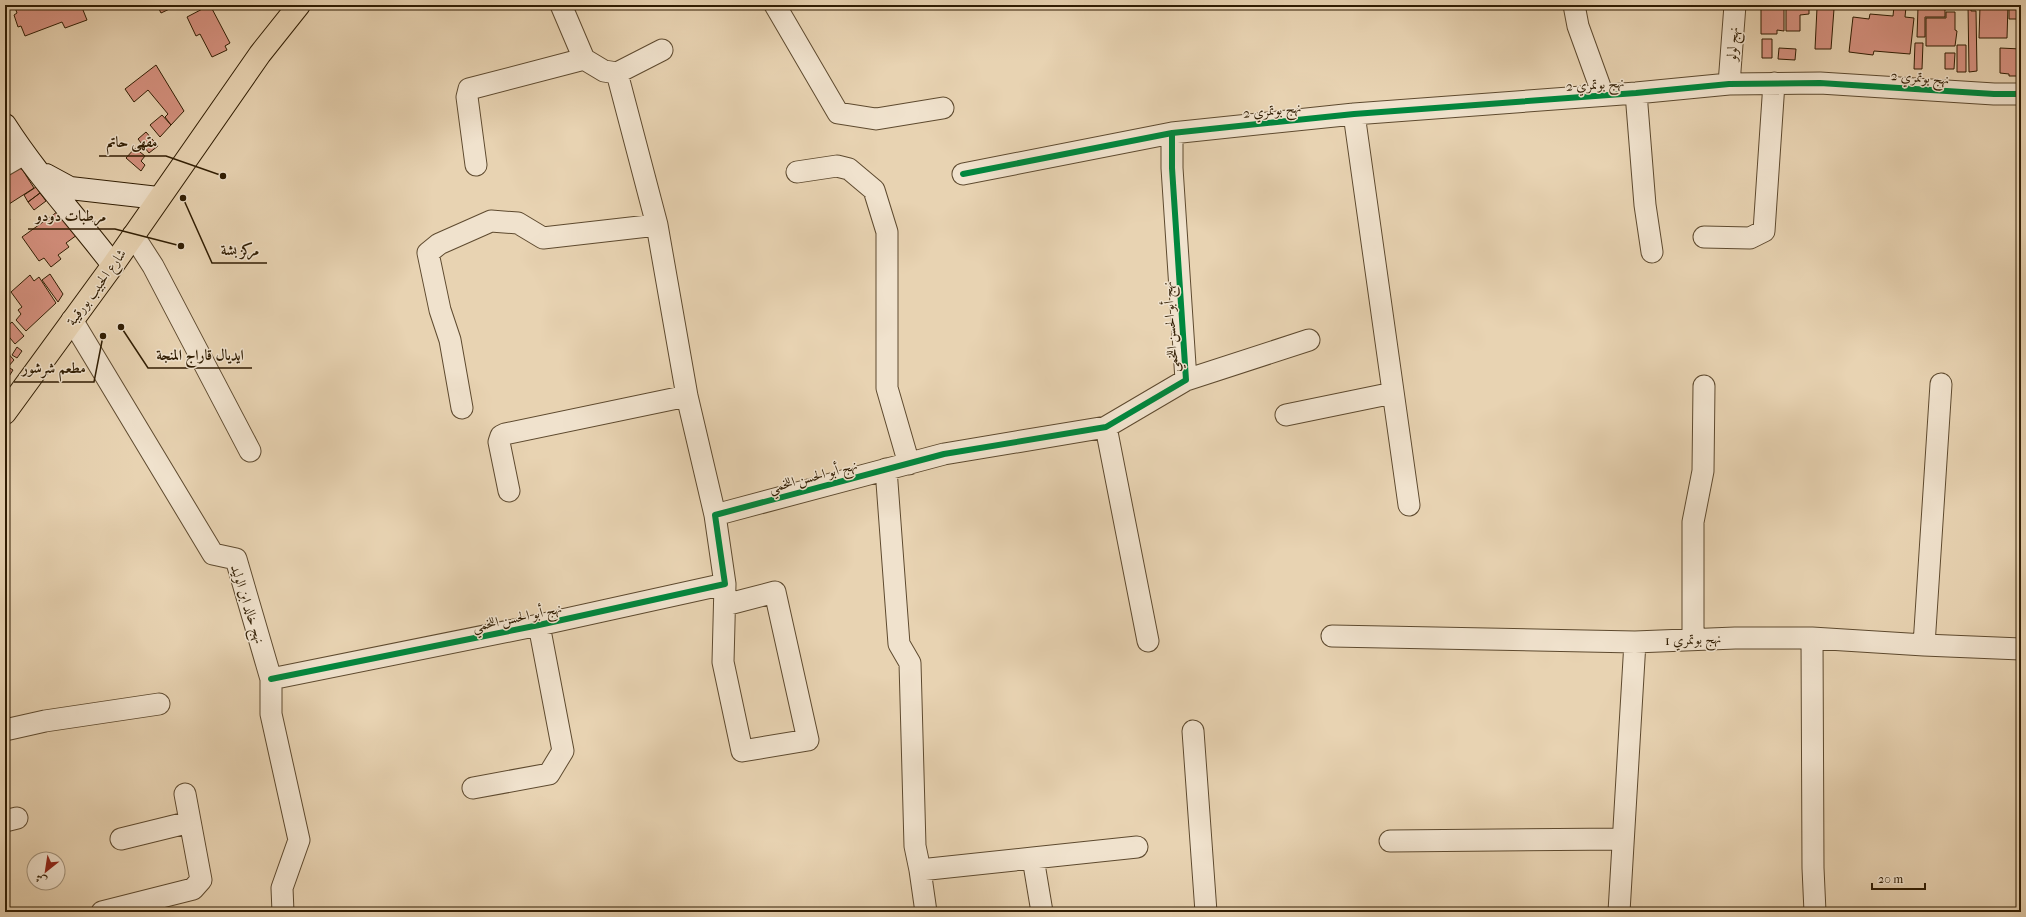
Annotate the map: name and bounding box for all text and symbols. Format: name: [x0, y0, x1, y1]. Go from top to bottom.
street label: نهج لولو: [1723, 27, 1746, 64]
street label: نهج بوتمري 2: [1890, 67, 1950, 92]
street label: نهج بوتمري 2: [1565, 74, 1625, 99]
street label: نهج بوتمري 2: [1242, 99, 1303, 126]
callout: مقهى حاتم: [99, 129, 166, 156]
text: مقهى حاتم: [107, 133, 158, 155]
callout: مرطبات دودو: [28, 202, 115, 229]
text: مرطبات دودو: [34, 207, 106, 226]
callout: مركز بشة: [212, 236, 267, 263]
text: مركز بشة: [221, 241, 259, 260]
street label: شارع الحبيب بورقيبة: [63, 246, 132, 331]
street label: نهج أبو الحسن اللخمي: [1157, 281, 1186, 373]
callout: ايديال قاراج المنجة: [148, 341, 252, 368]
text: ايديال قاراج المنجة: [156, 346, 244, 369]
callout: مطعم شرشور: [14, 355, 94, 382]
text: مطعم شرشور: [20, 359, 86, 382]
street label: نهج أبو الحسن اللخمي: [766, 455, 860, 500]
street label: نهج خالد ابن الوليد: [223, 562, 268, 647]
street label: نهج أبو الحسن اللخمي: [470, 598, 564, 639]
street label: نهج بوتمري 1: [1664, 630, 1722, 653]
north arrow: [26, 851, 66, 891]
scale bar: [1872, 865, 1925, 891]
text: ش: [33, 871, 49, 888]
text: 20 m: [1878, 872, 1903, 886]

